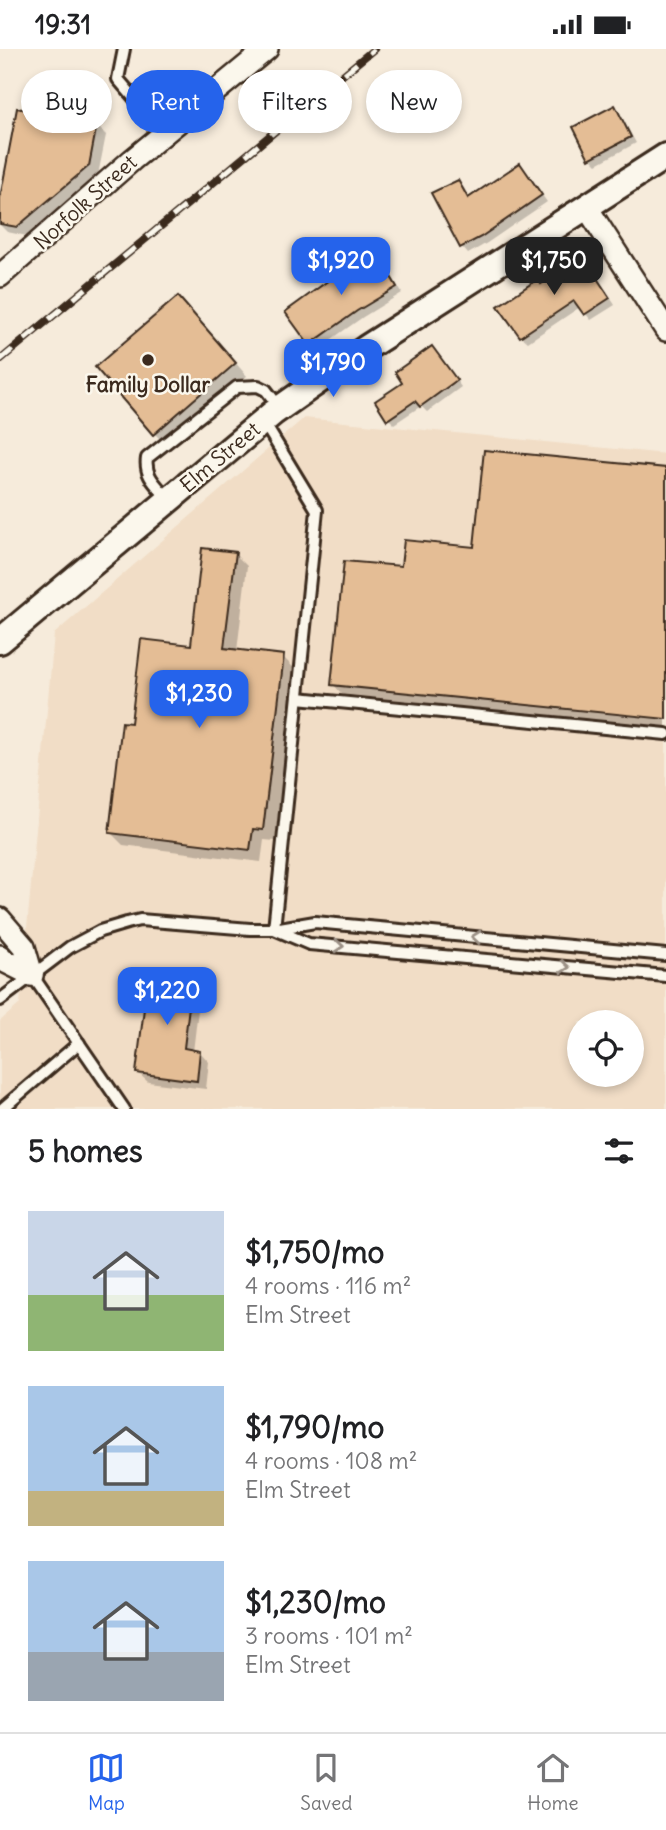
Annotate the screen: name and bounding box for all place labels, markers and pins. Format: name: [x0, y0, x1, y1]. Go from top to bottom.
pin: $1,920: [284, 237, 398, 297]
pin: $1,750: [497, 237, 611, 297]
pin: $1,790: [276, 339, 390, 399]
marker: Family Dollar: [140, 352, 156, 368]
place label: Family Dollar: [86, 371, 211, 398]
pin: $1,230: [142, 671, 256, 730]
pin: $1,220: [110, 967, 224, 1027]

